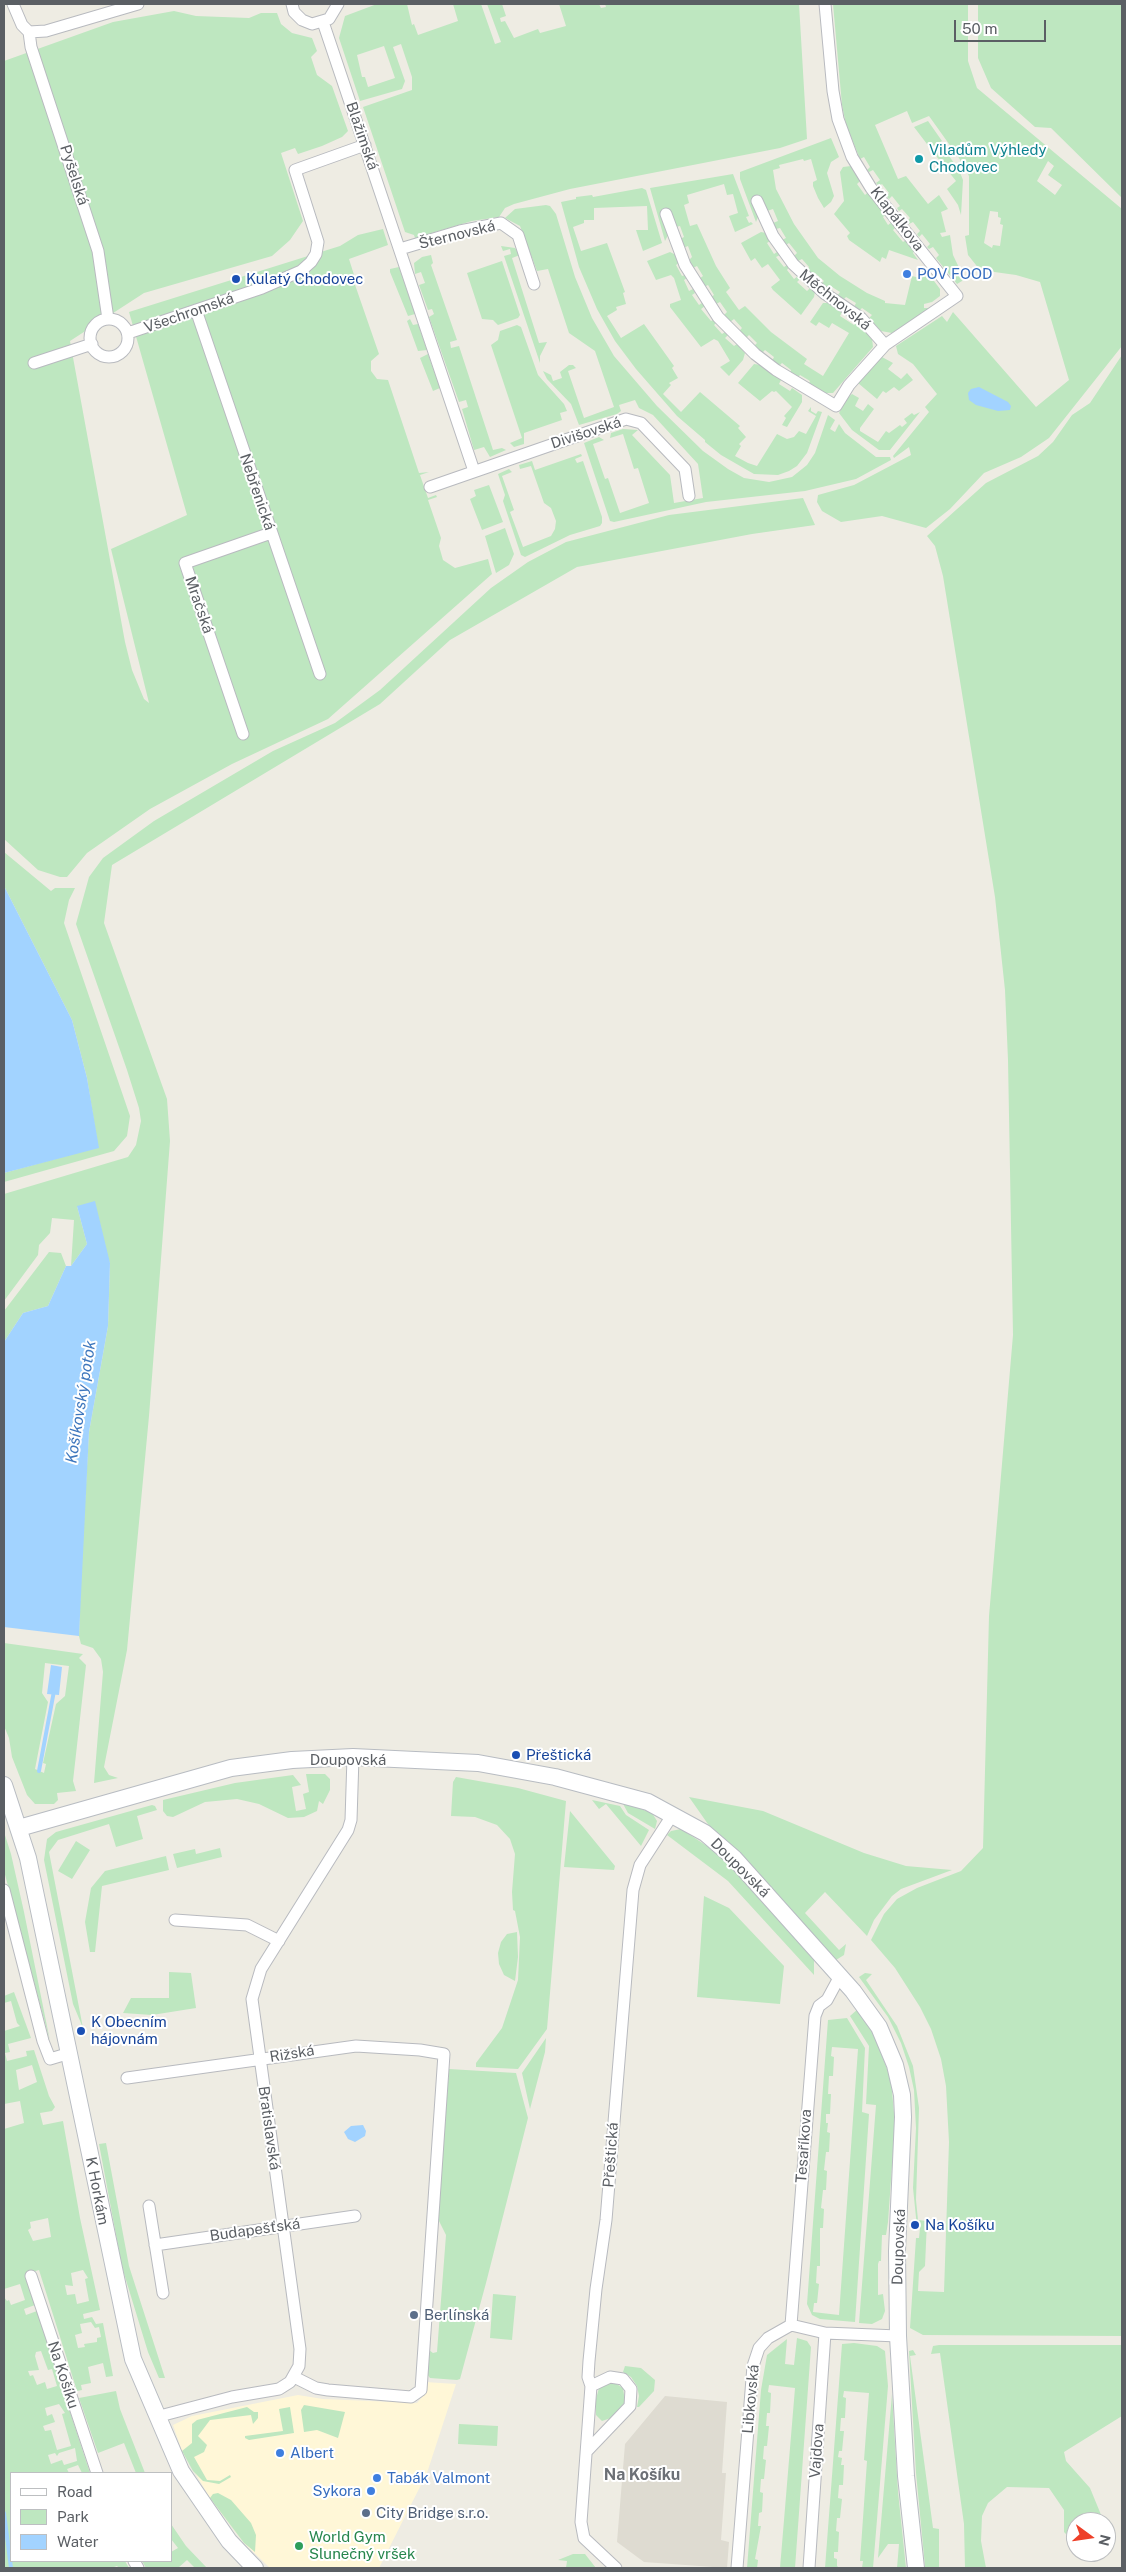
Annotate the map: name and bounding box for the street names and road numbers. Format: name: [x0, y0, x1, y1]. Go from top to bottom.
street label: Blažimská: [342, 100, 382, 172]
street label: Pyšelská: [56, 143, 92, 207]
street label: Klapálkova: [866, 183, 928, 255]
street label: Šternovská: [417, 217, 497, 253]
street label: Měchnovská: [796, 266, 874, 334]
street label: Všechromská: [142, 289, 236, 337]
street label: Divišovská: [549, 413, 623, 453]
street label: Nebřenická: [235, 451, 279, 533]
street label: Mračská: [181, 574, 217, 636]
street label: Doupovská: [310, 1751, 386, 1769]
street label: Doupovská: [707, 1835, 773, 1901]
street label: Rižská: [268, 2042, 316, 2066]
street label: Bratislavská: [254, 2085, 284, 2171]
street label: Tesaříkova: [792, 2109, 816, 2183]
street label: Přeštická: [600, 2122, 622, 2188]
street label: K Horkám: [82, 2155, 112, 2227]
street label: Doupovská: [889, 2208, 909, 2286]
street label: Budapešťská: [209, 2215, 301, 2245]
street label: Na Košíku: [44, 2339, 82, 2411]
street label: Libkovská: [739, 2364, 763, 2434]
street label: Vajdova: [806, 2423, 828, 2479]

